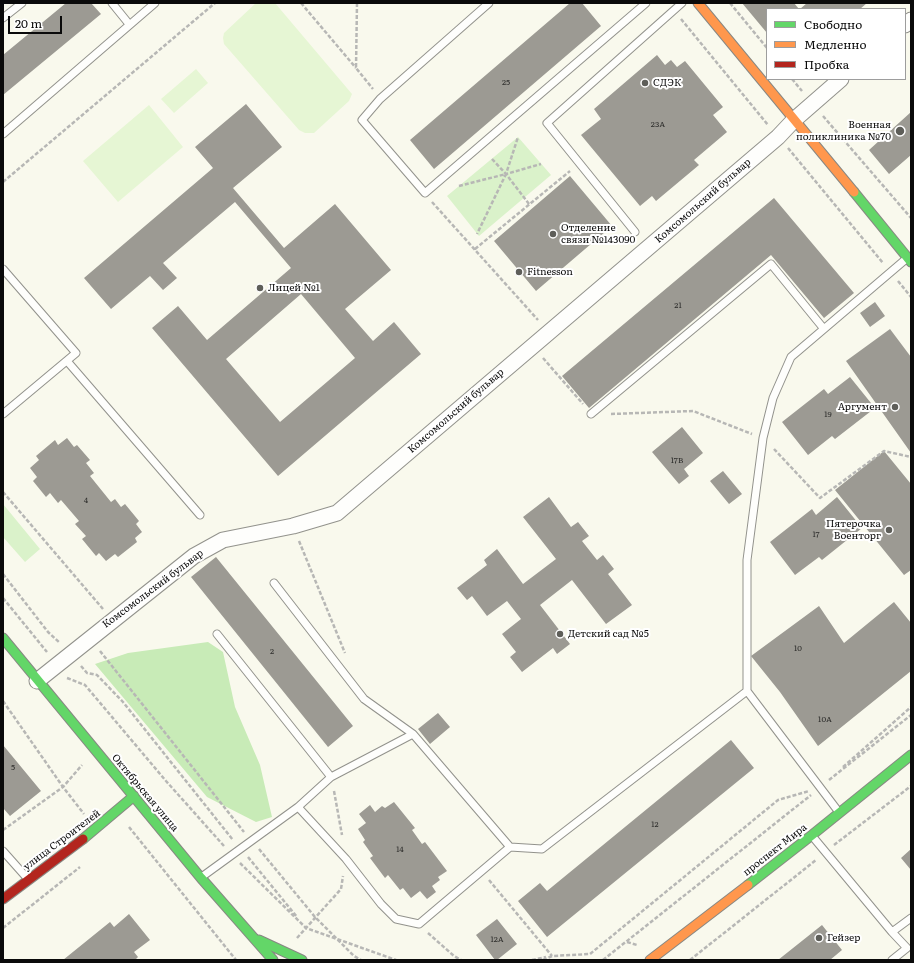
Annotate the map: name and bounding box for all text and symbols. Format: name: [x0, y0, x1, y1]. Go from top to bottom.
scale bar: [10, 8, 64, 34]
legend: [766, 8, 906, 80]
text: 20 m: [15, 14, 42, 32]
text: Свободно: [804, 15, 862, 33]
text: Медленно: [804, 35, 867, 53]
text: Пробка: [804, 55, 849, 73]
place label: СДЭК: [653, 77, 681, 89]
house number: 25: [502, 78, 510, 88]
marker: СДЭК: [640, 78, 650, 88]
place label: Военная поликлиника №70: [796, 119, 891, 142]
house number: 23А: [651, 120, 665, 130]
marker: Военная поликлиника №70: [894, 125, 906, 137]
street label: Комсомольский бульвар: [653, 156, 753, 246]
place label: Отделение связи №143090: [561, 222, 635, 246]
marker: Отделение связи №143090: [548, 229, 558, 239]
place label: Fitnesson: [527, 266, 573, 278]
marker: Fitnesson: [514, 267, 524, 277]
place label: Лицей №1: [268, 282, 320, 294]
marker: Лицей №1: [255, 283, 265, 293]
house number: 21: [674, 301, 682, 311]
street label: Комсомольский бульвар: [406, 366, 506, 456]
place label: Аргумент: [838, 401, 887, 413]
marker: Аргумент: [890, 402, 900, 412]
house number: 19: [824, 410, 832, 420]
house number: 17В: [671, 456, 683, 466]
house number: 4: [84, 496, 88, 506]
place label: Пятерочка Военторг: [826, 518, 881, 542]
marker: Пятерочка Военторг: [884, 525, 894, 535]
house number: 17: [812, 530, 820, 540]
street label: Комсомольский бульвар: [100, 547, 206, 631]
place label: Детский сад №5: [568, 628, 649, 640]
marker: Детский сад №5: [555, 629, 565, 639]
house number: 10: [794, 644, 802, 654]
house number: 2: [270, 647, 274, 657]
house number: 10А: [818, 715, 832, 725]
street label: Октябрьская улица: [109, 752, 181, 834]
house number: 5: [11, 763, 15, 773]
street label: улица Строителей: [21, 807, 103, 873]
house number: 12: [651, 820, 659, 830]
street label: проспект Мира: [741, 821, 809, 879]
house number: 14: [396, 845, 404, 855]
place label: Гейзер: [827, 932, 860, 944]
marker: Гейзер: [814, 933, 824, 943]
house number: 12А: [490, 935, 504, 945]

